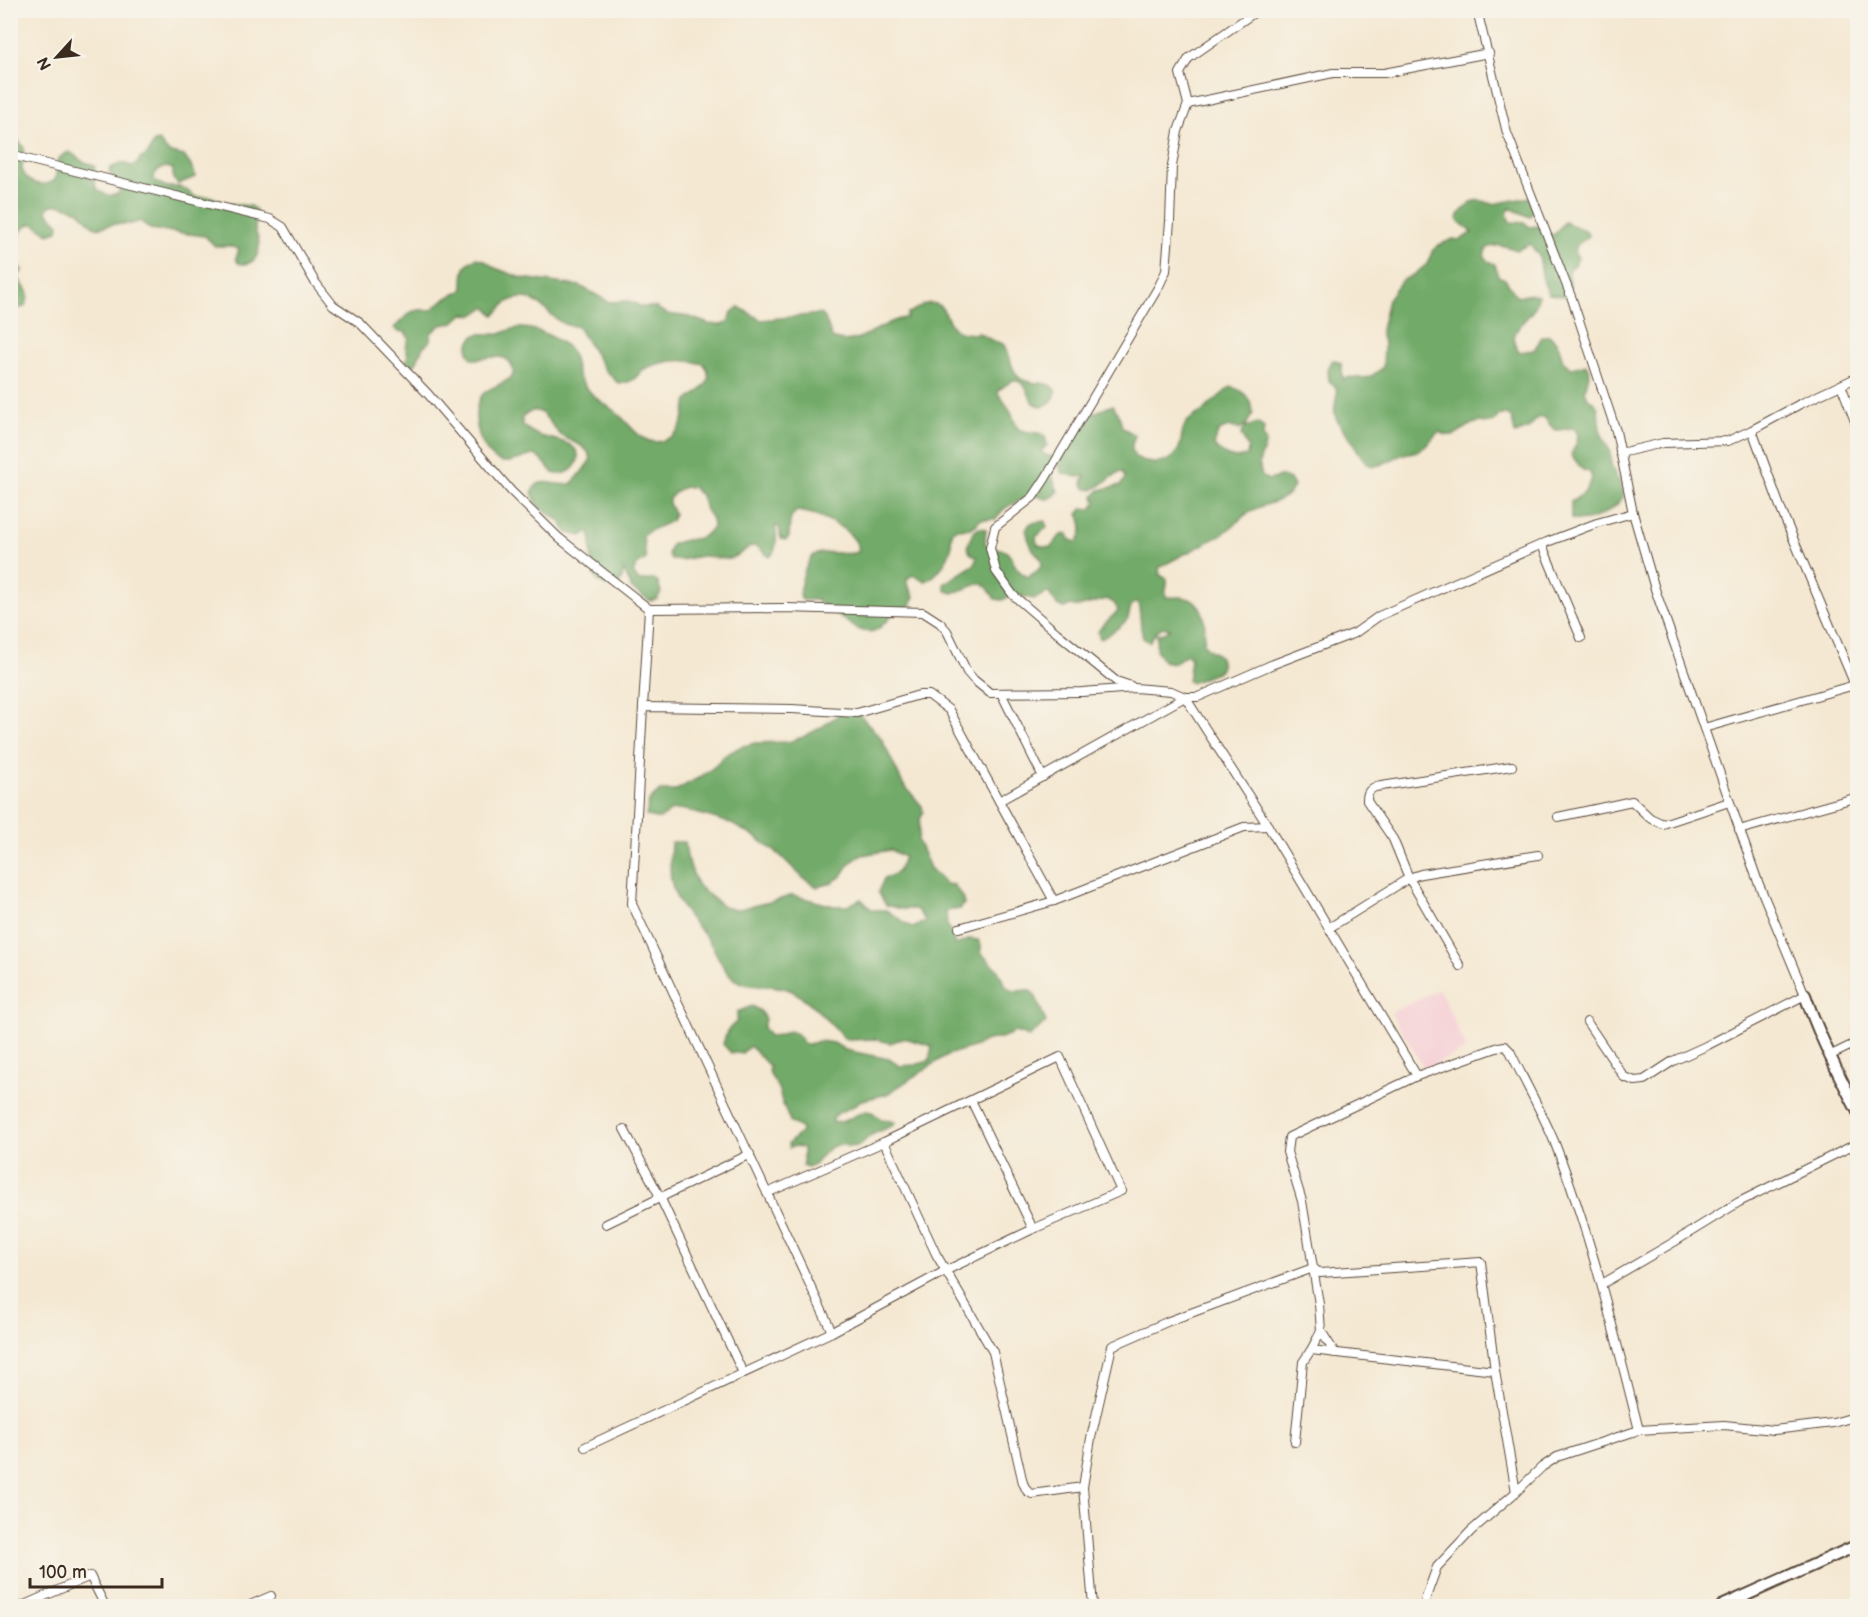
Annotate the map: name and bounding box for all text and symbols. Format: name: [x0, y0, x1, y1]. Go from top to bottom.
north arrow: [27, 27, 87, 87]
text: N: [34, 53, 56, 73]
scale bar: [30, 1551, 162, 1589]
text: 100 m: [39, 1562, 87, 1583]

